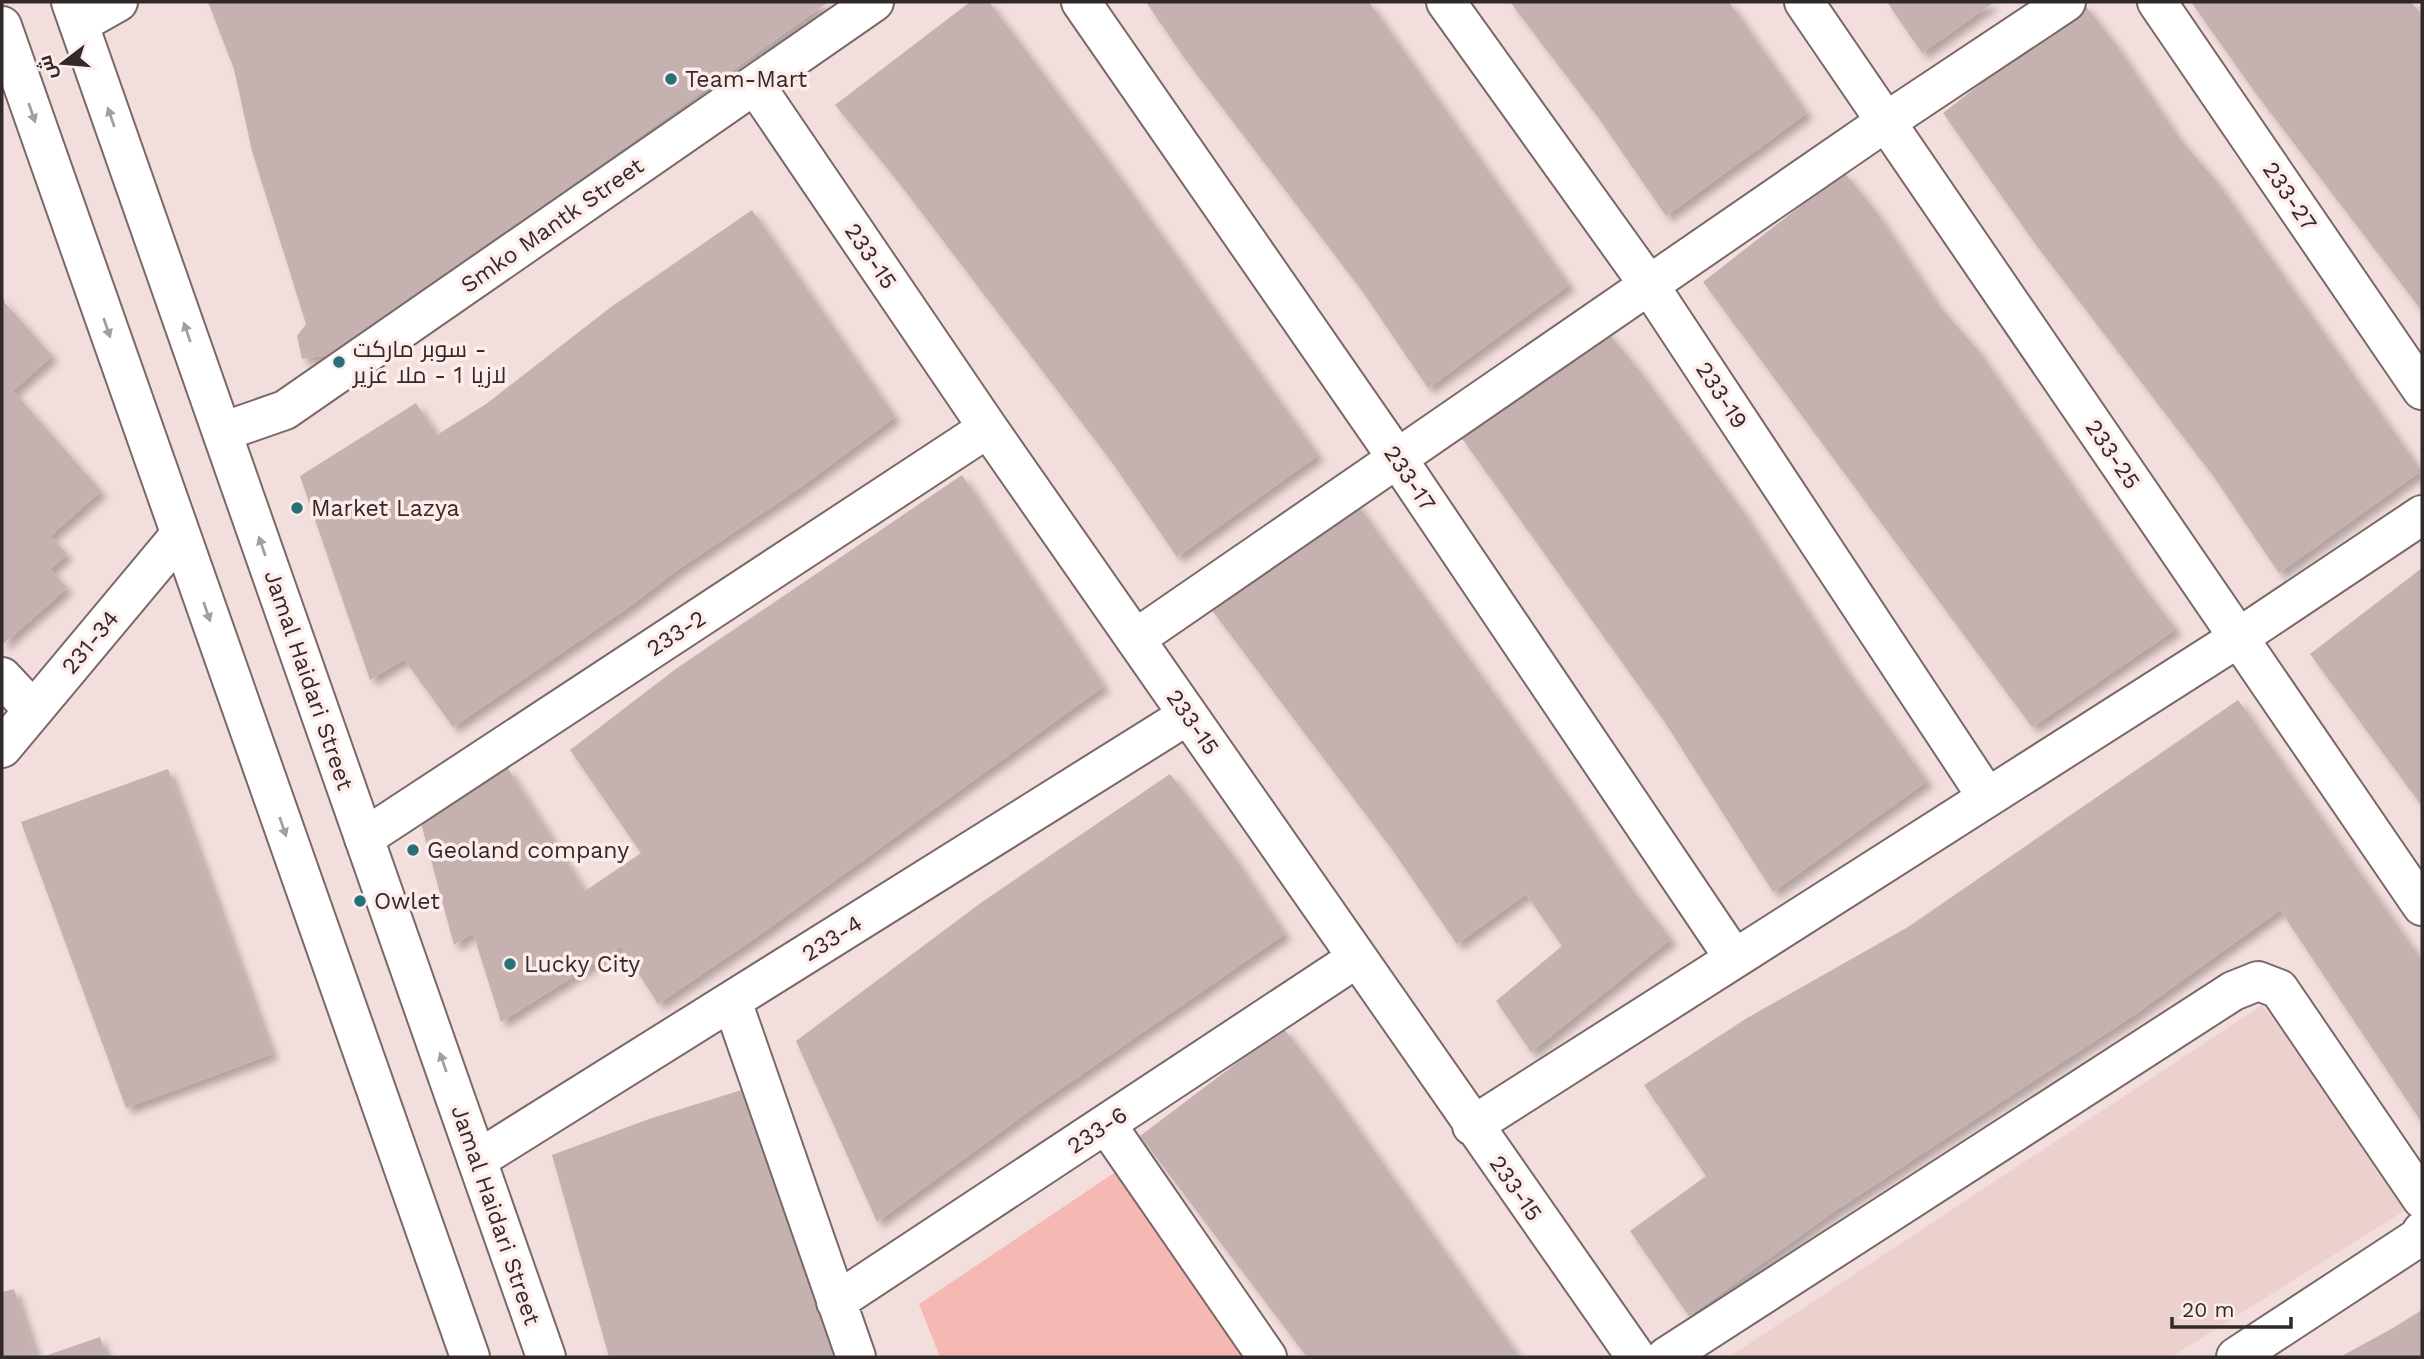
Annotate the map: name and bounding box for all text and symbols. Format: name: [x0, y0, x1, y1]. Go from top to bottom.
north arrow: [28, 28, 98, 98]
text: ش: [33, 53, 62, 82]
place label: Team-Mart: [685, 66, 808, 93]
marker: Team-Mart: [663, 71, 679, 87]
one-way arrow: [27, 103, 38, 124]
one-way arrow: [105, 106, 116, 127]
street label: Smko Mantk Street: [456, 152, 649, 299]
street label: 233-27: [2257, 157, 2322, 236]
street label: 233-15: [839, 218, 902, 294]
one-way arrow: [102, 318, 113, 339]
one-way arrow: [181, 321, 192, 342]
place label: سوبر ماركت - لازيا 1 - ملا عزير: [351, 336, 506, 389]
marker: سوبر ماركت - لازيا 1 - ملا عزير: [331, 354, 347, 370]
street label: 233-19: [1690, 357, 1753, 434]
street label: 233-25: [2080, 414, 2146, 494]
street label: 233-17: [1378, 441, 1441, 516]
place label: Market Lazya: [311, 495, 460, 522]
marker: Market Lazya: [289, 500, 305, 516]
one-way arrow: [256, 536, 267, 557]
street label: Jamal Haidari Street: [258, 567, 359, 794]
one-way arrow: [202, 602, 213, 623]
street label: 231-34: [56, 605, 125, 680]
street label: 233-2: [642, 605, 711, 662]
street label: 233-15: [1160, 684, 1225, 760]
one-way arrow: [278, 816, 289, 837]
place label: Geoland company: [427, 837, 629, 864]
marker: Geoland company: [405, 842, 421, 858]
place label: Owlet: [374, 888, 440, 915]
marker: Owlet: [352, 893, 368, 909]
street label: 233-4: [797, 909, 867, 967]
place label: Lucky City: [524, 951, 640, 978]
marker: Lucky City: [502, 956, 518, 972]
one-way arrow: [437, 1051, 448, 1072]
street label: 233-6: [1062, 1101, 1132, 1160]
street label: Jamal Haidari Street: [445, 1102, 546, 1329]
street label: 233-15: [1483, 1150, 1548, 1226]
scale bar: [2172, 1286, 2291, 1330]
text: 20 m: [2182, 1297, 2234, 1322]

